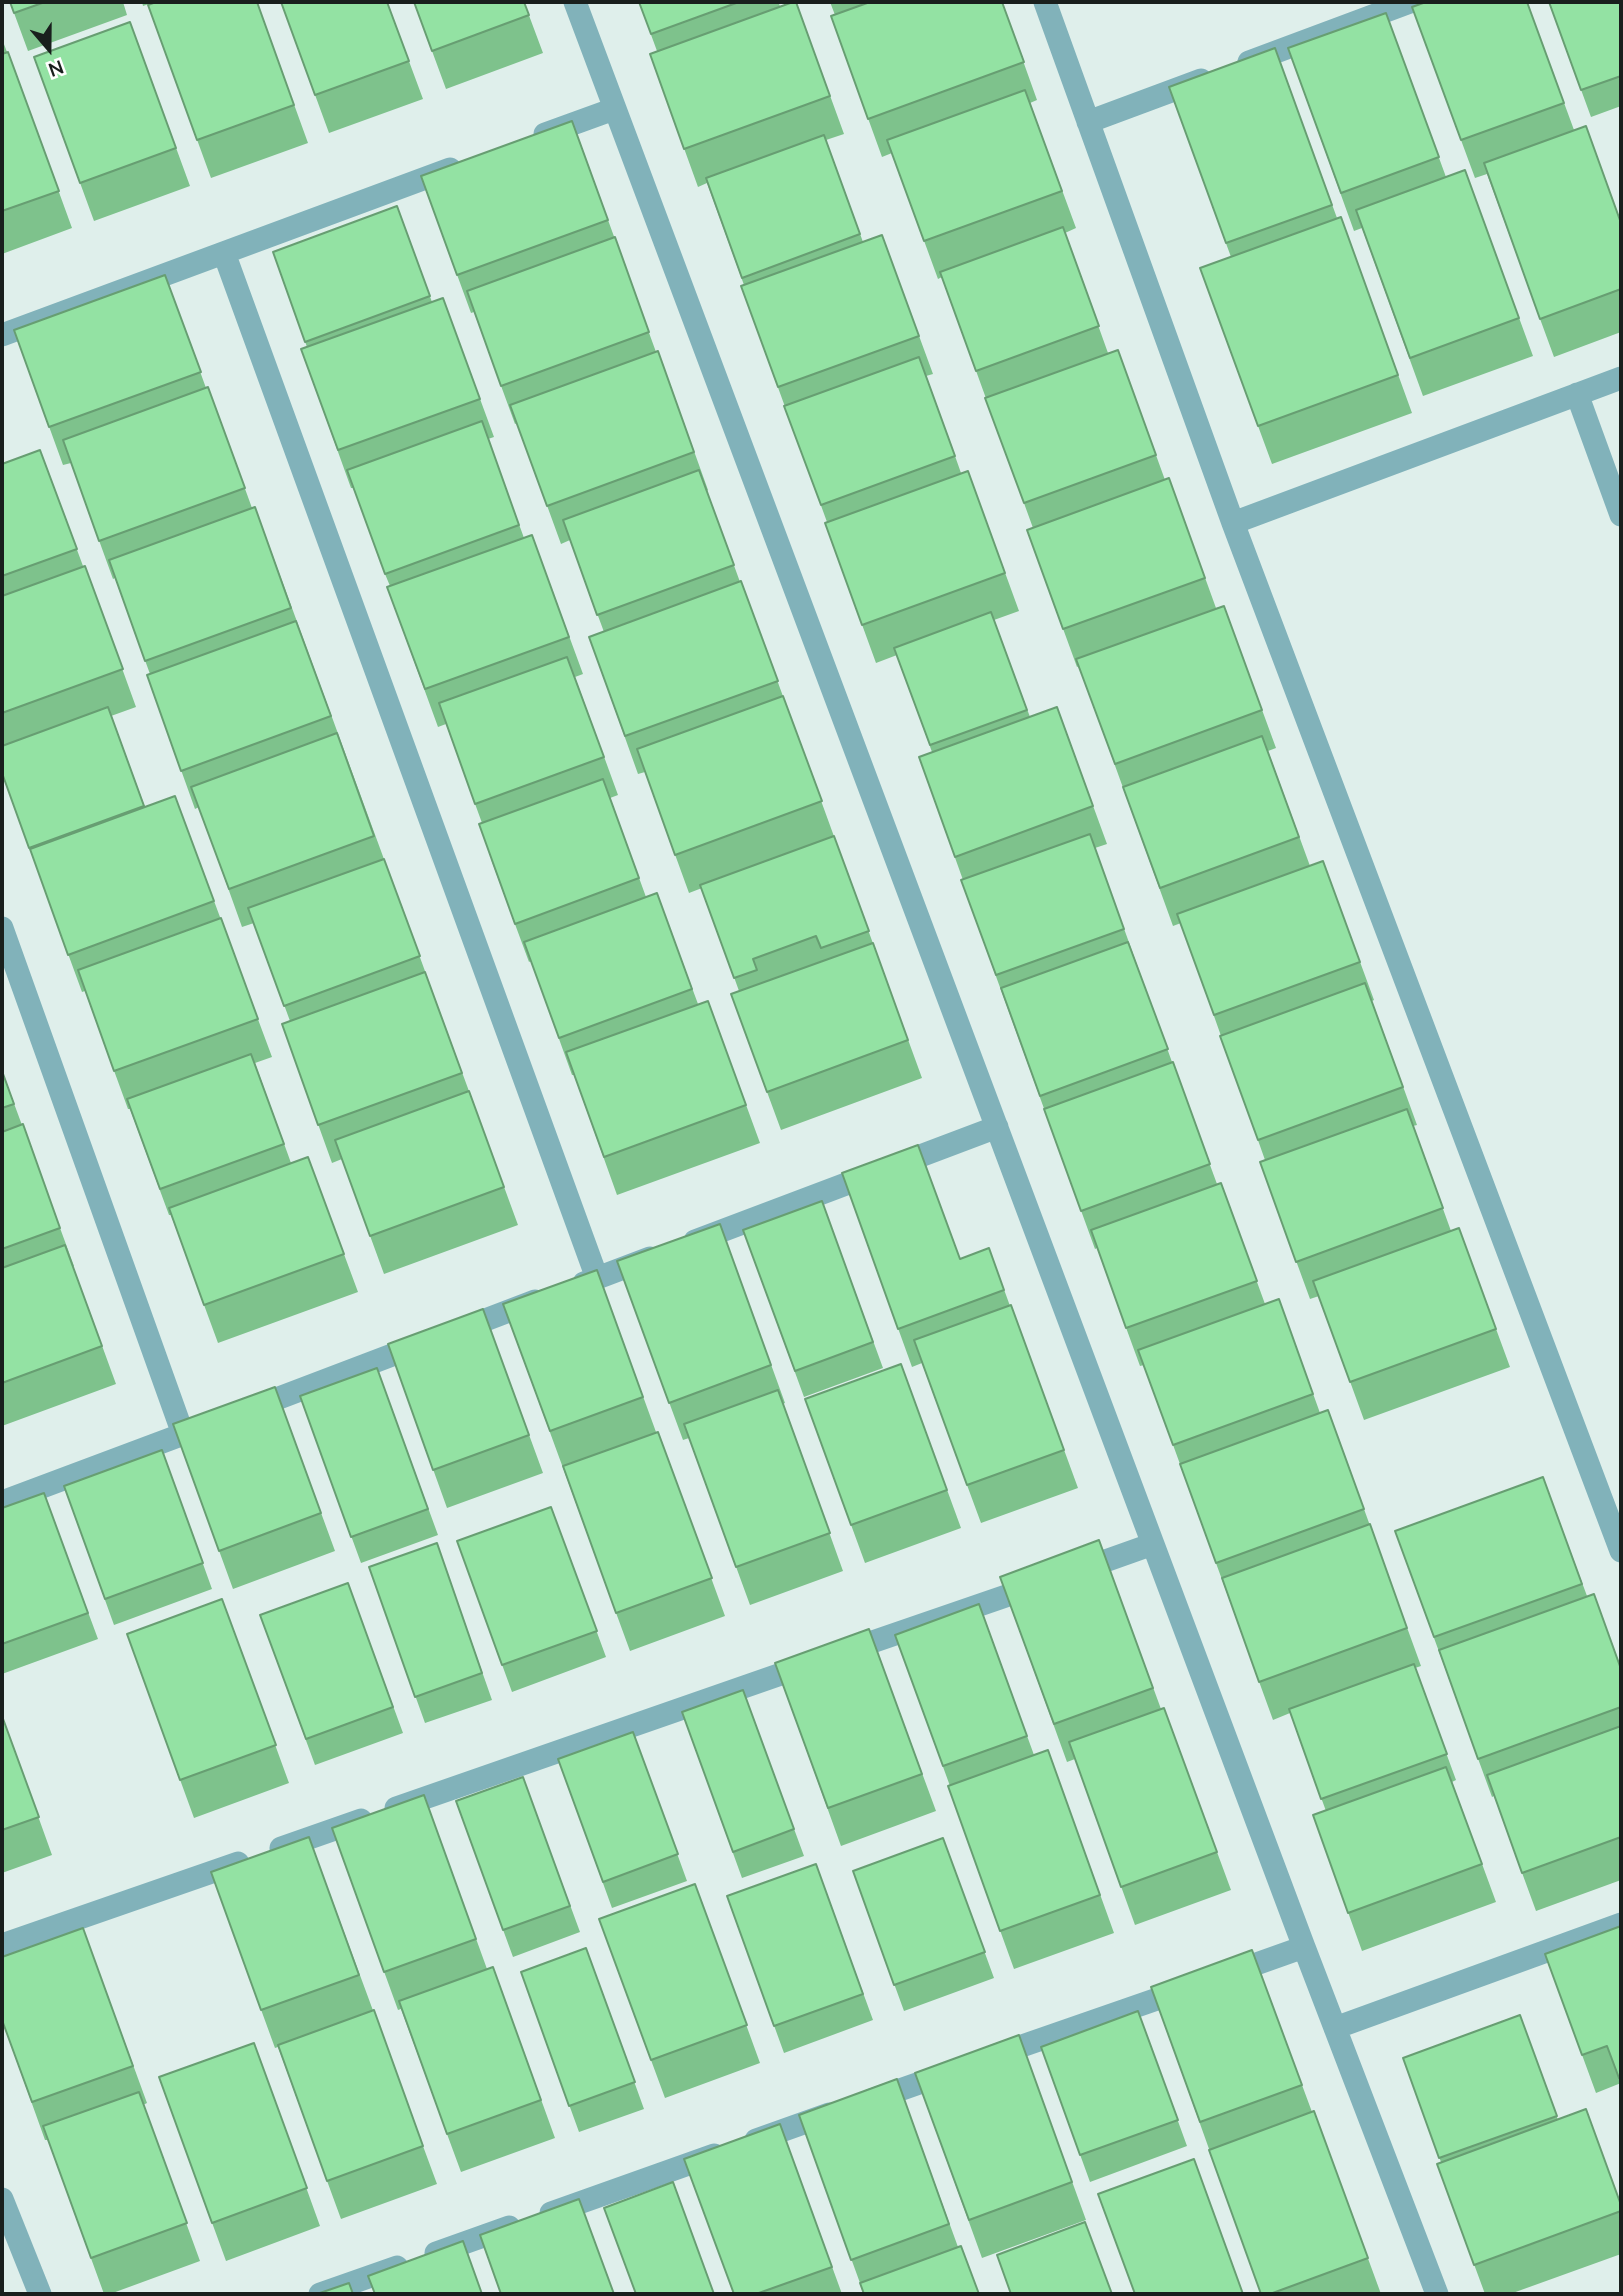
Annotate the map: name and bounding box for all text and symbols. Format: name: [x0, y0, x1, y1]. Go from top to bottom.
north arrow: [14, 14, 84, 84]
text: N: [45, 55, 67, 82]

